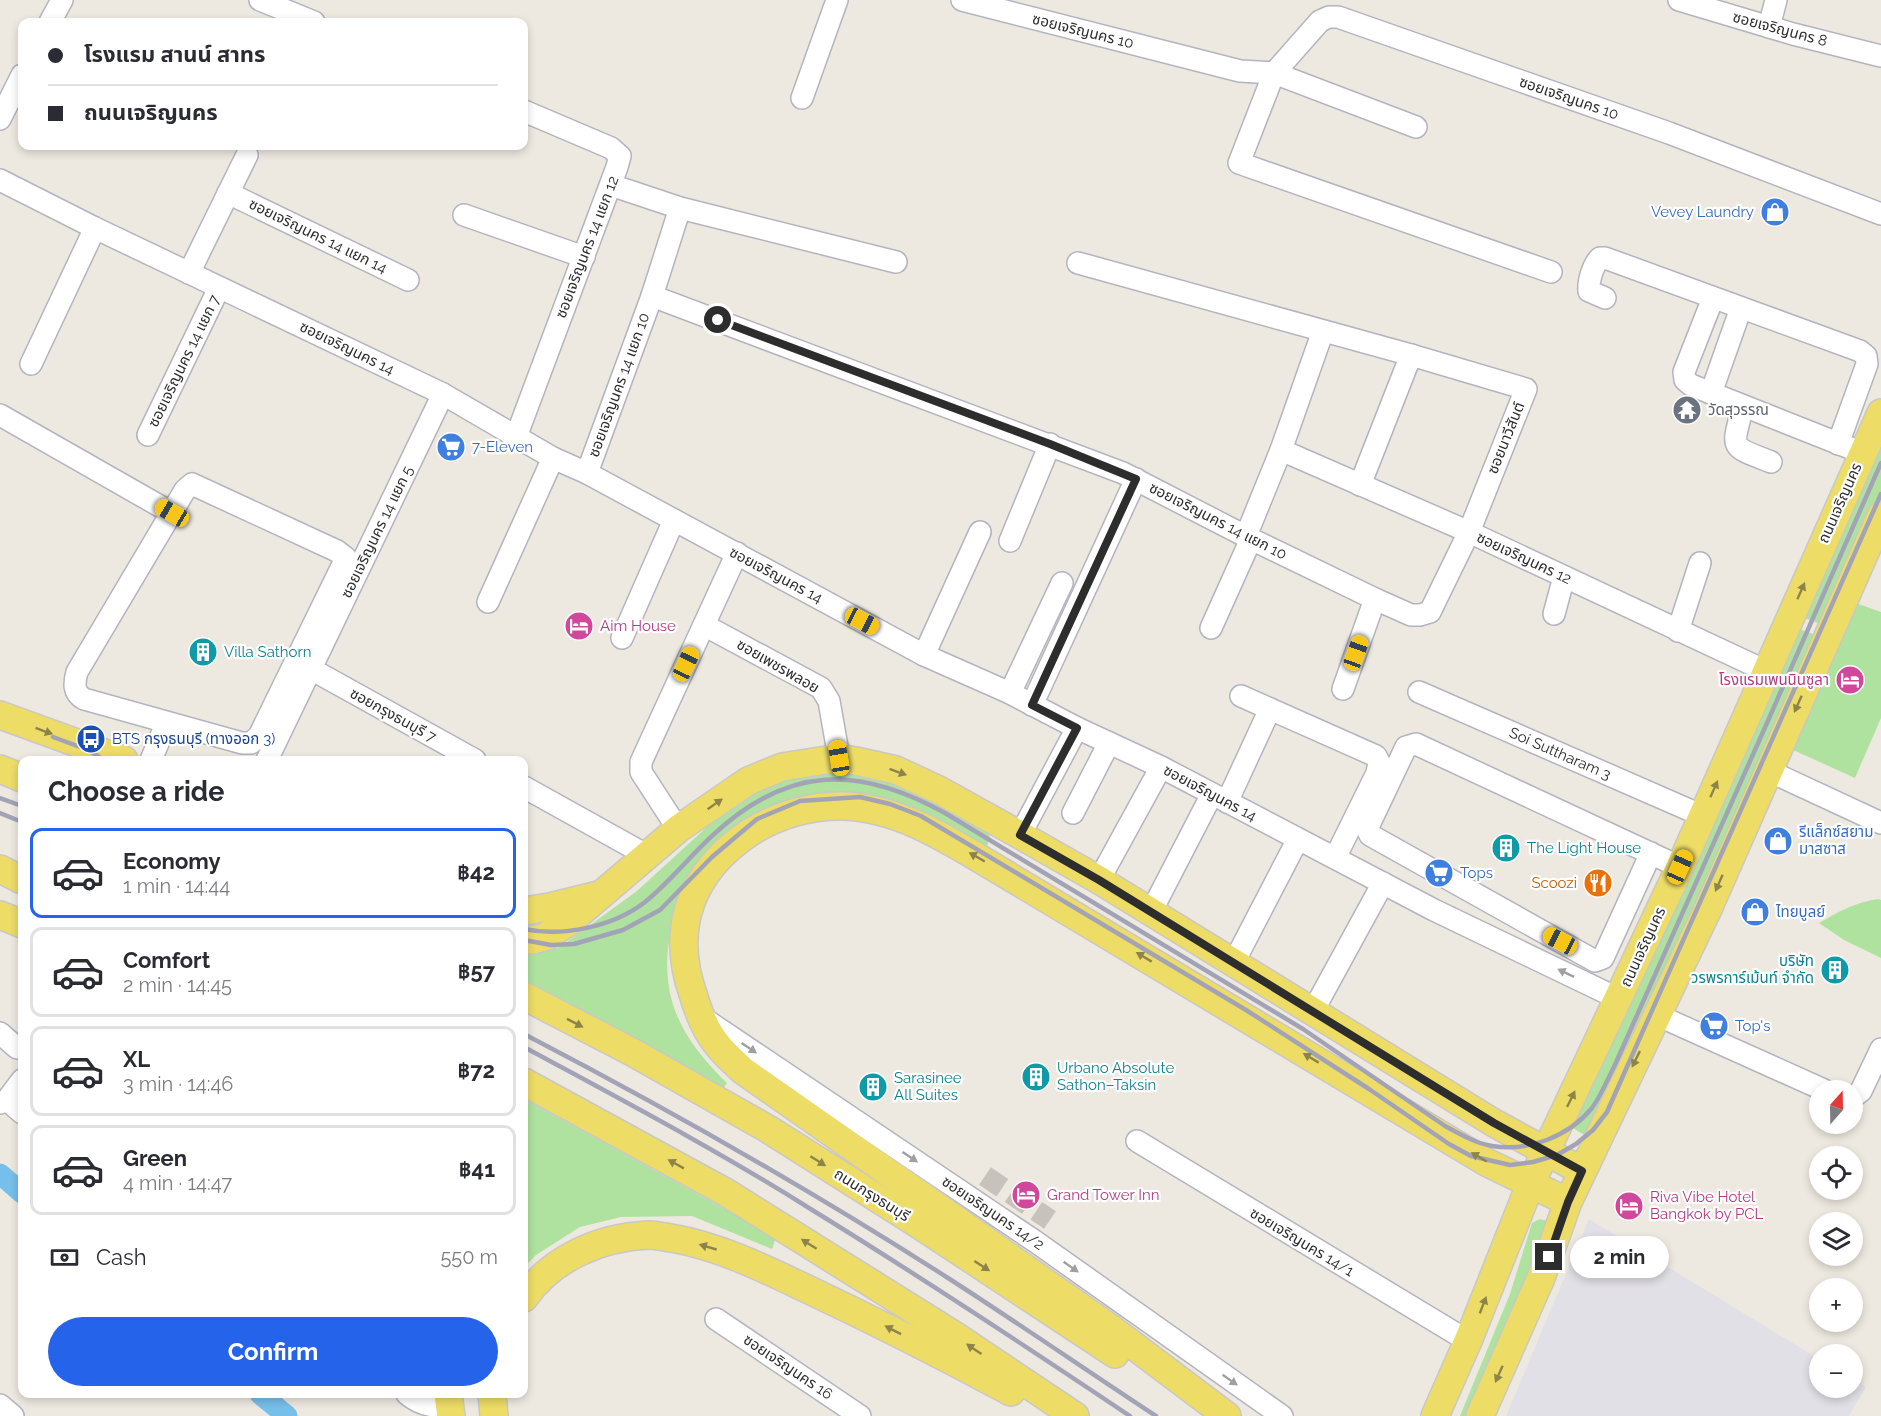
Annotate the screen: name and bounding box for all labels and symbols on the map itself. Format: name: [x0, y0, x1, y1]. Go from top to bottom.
street label: ซอยเจริญนคร 8: [1731, 8, 1829, 50]
street label: ซอยเจริญนคร 10: [1030, 10, 1136, 52]
street label: ซอยเจริญนคร 10: [1517, 73, 1621, 123]
street label: ซอยเจริญนคร 14 แยก 12: [552, 173, 622, 321]
street label: ซอยเจริญนคร 14 แยก 14: [246, 195, 390, 277]
shop icon: Vevey Laundry: [1759, 196, 1791, 228]
place label: Vevey Laundry: [1651, 203, 1754, 221]
street label: ซอยเจริญนคร 14 แยก 7: [144, 292, 224, 430]
route start: [704, 306, 731, 333]
street label: ซอยเจริญนคร 14 แยก 10: [585, 310, 653, 460]
street label: ซอยเจริญนคร 14: [297, 317, 397, 379]
temple icon: วัดสุวรรณ: [1671, 394, 1703, 426]
street label: ซอยนาวีสันต์: [1483, 399, 1529, 477]
place label: วัดสุวรรณ: [1708, 401, 1769, 419]
supermarket icon: 7-Eleven: [435, 431, 467, 463]
place label: 7-Eleven: [472, 438, 533, 456]
street label: ถนนเจริญนคร: [1814, 460, 1866, 546]
street label: ซอยเจริญนคร 14 แยก 5: [337, 463, 417, 601]
street label: ซอยเจริญนคร 14 แยก 10: [1146, 478, 1290, 564]
car: [152, 496, 192, 530]
street label: ซอยเจริญนคร 12: [1474, 528, 1574, 588]
street label: ซอยเจริญนคร 14: [726, 543, 826, 607]
one-way arrow: [1796, 582, 1806, 600]
car: [842, 605, 882, 637]
hotel icon: Aim House: [563, 610, 595, 642]
place label: Aim House: [600, 617, 676, 635]
car: [1341, 633, 1371, 673]
street label: ซอยเพชรพลอย: [733, 635, 823, 697]
building icon: Villa Sathorn: [187, 636, 219, 668]
place label: Villa Sathorn: [224, 643, 312, 661]
car: [670, 644, 702, 684]
hotel icon: โรงแรมเพนนินซูลา: [1834, 664, 1866, 696]
place label: โรงแรมเพนนินซูลา: [1719, 671, 1829, 689]
street label: ซอยกรุงธนบุรี 7: [347, 684, 439, 746]
one-way arrow: [1793, 696, 1803, 714]
bus stop icon: BTS กรุงธนบุรี (ทางออก 3): [75, 723, 107, 755]
street label: Soi Suttharam 3: [1506, 724, 1614, 784]
one-way arrow: [35, 726, 53, 736]
place label: BTS กรุงธนบุรี (ทางออก 3): [112, 730, 275, 748]
car: [827, 739, 851, 777]
street label: ซอยเจริญนคร 14: [1160, 761, 1260, 825]
one-way arrow: [889, 767, 907, 777]
one-way arrow: [1710, 780, 1719, 798]
one-way arrow: [707, 798, 723, 810]
place label: รีแล็กซ์สยาม มาสซาส: [1799, 823, 1873, 858]
shop icon: รีแล็กซ์สยาม มาสซาส: [1762, 825, 1794, 857]
building icon: The Light House: [1490, 832, 1522, 864]
place label: The Light House: [1527, 839, 1641, 857]
car: [1664, 847, 1696, 887]
one-way arrow: [968, 852, 985, 862]
supermarket icon: Tops: [1423, 857, 1455, 889]
place label: Tops: [1460, 864, 1493, 882]
restaurant icon: Scoozi: [1582, 867, 1614, 899]
place label: Scoozi: [1531, 874, 1577, 892]
one-way arrow: [1715, 874, 1724, 891]
shop icon: ไทยบูลย์: [1739, 896, 1771, 928]
place label: ไทยบูลย์: [1775, 903, 1825, 921]
street label: ถนนเจริญนคร: [1617, 904, 1669, 990]
car: [1540, 925, 1580, 957]
one-way arrow: [1136, 952, 1152, 963]
place label: บริษัท วรพรการ์เม้นท์ จำกัด: [1691, 952, 1814, 987]
building icon: บริษัท วรพรการ์เม้นท์ จำกัด: [1819, 954, 1851, 986]
one-way arrow: [1558, 969, 1575, 978]
supermarket icon: Top's: [1698, 1010, 1730, 1042]
place label: Top's: [1735, 1017, 1770, 1035]
one-way arrow: [567, 1018, 584, 1028]
one-way arrow: [741, 1042, 757, 1053]
one-way arrow: [1631, 1050, 1640, 1067]
one-way arrow: [1302, 1053, 1319, 1063]
place label: Urbano Absolute Sathon–Taksin: [1057, 1059, 1174, 1094]
building icon: Urbano Absolute Sathon–Taksin: [1020, 1061, 1052, 1093]
place label: Sarasinee All Suites: [894, 1069, 962, 1104]
building icon: Sarasinee All Suites: [857, 1071, 889, 1103]
north arrow: [1809, 1080, 1863, 1134]
one-way arrow: [1566, 1091, 1575, 1108]
one-way arrow: [902, 1151, 918, 1162]
one-way arrow: [1471, 1152, 1487, 1163]
one-way arrow: [810, 1155, 826, 1166]
one-way arrow: [667, 1159, 684, 1169]
street label: ถนนกรุงธนบุรี: [831, 1165, 913, 1225]
street label: ซอยเจริญนคร 14/2: [938, 1172, 1048, 1254]
hotel icon: Grand Tower Inn: [1010, 1179, 1042, 1211]
place label: Grand Tower Inn: [1047, 1186, 1159, 1204]
place label: Riva Vibe Hotel Bangkok by PCL: [1650, 1188, 1764, 1223]
hotel icon: Riva Vibe Hotel Bangkok by PCL: [1613, 1190, 1645, 1222]
street label: ซอยเจริญนคร 14/1: [1247, 1204, 1358, 1280]
callout: 2 min: [1570, 1236, 1669, 1278]
one-way arrow: [801, 1238, 818, 1249]
one-way arrow: [699, 1242, 717, 1251]
route end: [1535, 1243, 1562, 1270]
one-way arrow: [974, 1260, 990, 1271]
one-way arrow: [1064, 1260, 1079, 1272]
one-way arrow: [1478, 1295, 1488, 1313]
one-way arrow: [885, 1325, 902, 1335]
street label: ซอยเจริญนคร 16: [740, 1331, 836, 1403]
one-way arrow: [966, 1343, 982, 1355]
one-way arrow: [1495, 1365, 1504, 1382]
one-way arrow: [1223, 1373, 1238, 1385]

